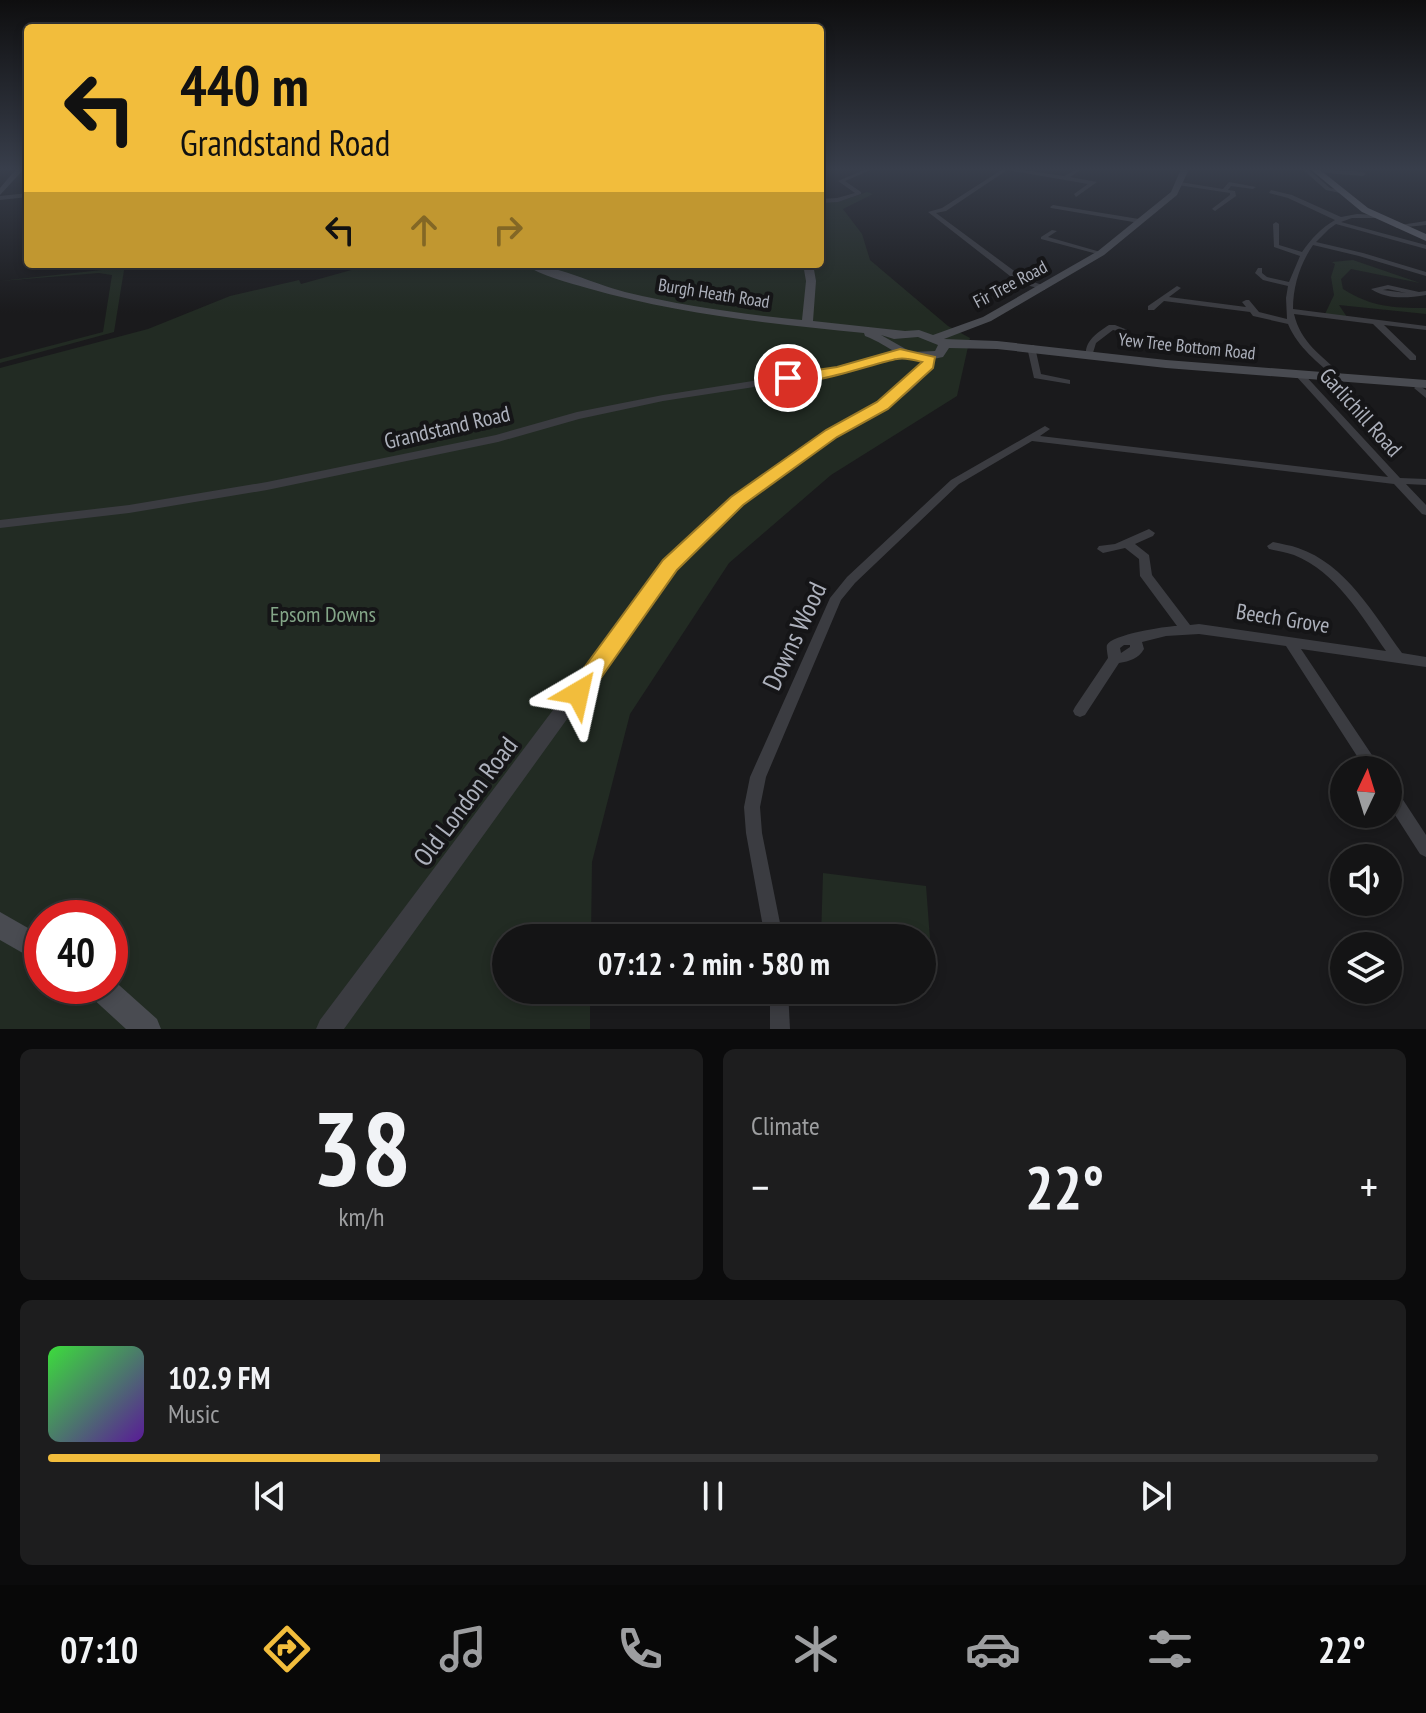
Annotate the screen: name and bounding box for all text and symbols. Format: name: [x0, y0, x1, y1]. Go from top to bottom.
text: 440 m: [180, 49, 309, 121]
icon: left: [48, 56, 152, 160]
text: Grandstand Road: [180, 119, 390, 166]
icon: left: [318, 208, 362, 252]
icon: ahead: [402, 208, 446, 252]
icon: right: [486, 208, 530, 252]
street label: Fir Tree Road: [969, 255, 1051, 313]
street label: Burgh Heath Road: [657, 273, 771, 313]
street label: Yew Tree Bottom Road: [1117, 327, 1257, 365]
pin: [754, 344, 822, 412]
icon: arrive: [766, 356, 810, 400]
street label: Garlichill Road: [1314, 362, 1408, 462]
street label: Grandstand Road: [381, 399, 513, 455]
street label: Downs Wood: [755, 577, 833, 695]
street label: Beech Grove: [1234, 597, 1332, 639]
park label: Epsom Downs: [270, 600, 376, 628]
position arrow: [536, 651, 620, 735]
street label: Old London Road: [406, 730, 524, 872]
north arrow: [1330, 756, 1402, 828]
map controls: [1330, 756, 1402, 1004]
button: sound: [1330, 844, 1402, 916]
speed limit sign: 40: [24, 900, 128, 1004]
button: layers: [1330, 932, 1402, 1004]
text: 07:12 · 2 min · 580 m: [598, 944, 830, 983]
text: 38: [312, 1080, 411, 1215]
text: Climate: [751, 1109, 820, 1142]
text: 22°: [1025, 1148, 1104, 1226]
text: −: [751, 1158, 769, 1215]
text: +: [1360, 1158, 1378, 1215]
text: km/h: [338, 1200, 385, 1233]
text: 102.9 FM: [168, 1358, 270, 1397]
text: Music: [168, 1397, 220, 1430]
icon: previous: [248, 1474, 292, 1518]
icon: pause: [691, 1474, 735, 1518]
icon: next: [1134, 1474, 1178, 1518]
icon: directions: [259, 1621, 315, 1677]
icon: music: [435, 1621, 491, 1677]
icon: phone: [612, 1621, 668, 1677]
icon: climate: [788, 1621, 844, 1677]
icon: car: [965, 1621, 1021, 1677]
icon: filters: [1142, 1621, 1198, 1677]
text: 07:10: [60, 1626, 138, 1673]
text: 22°: [1318, 1626, 1366, 1673]

